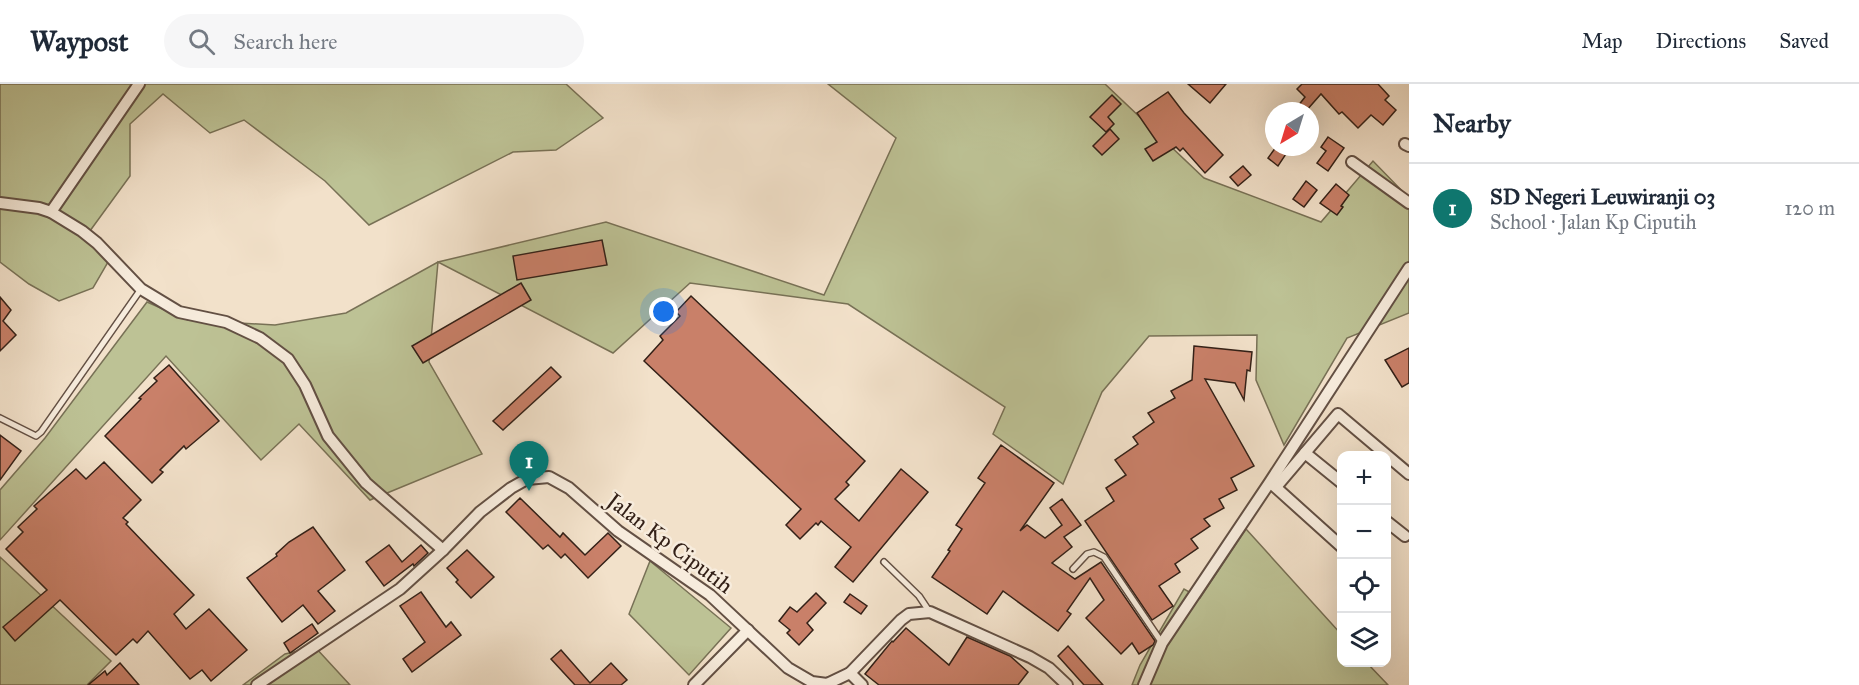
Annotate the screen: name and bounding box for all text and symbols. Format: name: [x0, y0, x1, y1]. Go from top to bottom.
search box: [164, 14, 584, 68]
text: Waypost: [30, 24, 128, 59]
icon: search: [185, 25, 218, 58]
text: Search here: [233, 28, 337, 55]
text: Map: [1582, 28, 1623, 54]
text: Directions: [1656, 28, 1746, 54]
text: Saved: [1779, 28, 1829, 54]
north arrow: [1265, 102, 1319, 156]
text: Nearby: [1433, 107, 1511, 139]
text: SD Negeri Leuwiranji 03: [1490, 183, 1715, 210]
text: 1: [1449, 196, 1456, 220]
text: 120 m: [1784, 196, 1835, 220]
text: School · Jalan Kp Ciputih: [1490, 210, 1697, 234]
your location: [649, 297, 678, 326]
pin: 1: [510, 442, 548, 491]
map controls: [1337, 451, 1391, 667]
button: +: [1337, 451, 1391, 505]
street label: Jalan Kp Ciputih: [600, 486, 738, 599]
button: −: [1337, 505, 1391, 559]
button: locate: [1337, 559, 1391, 613]
button: layers: [1337, 613, 1391, 667]

